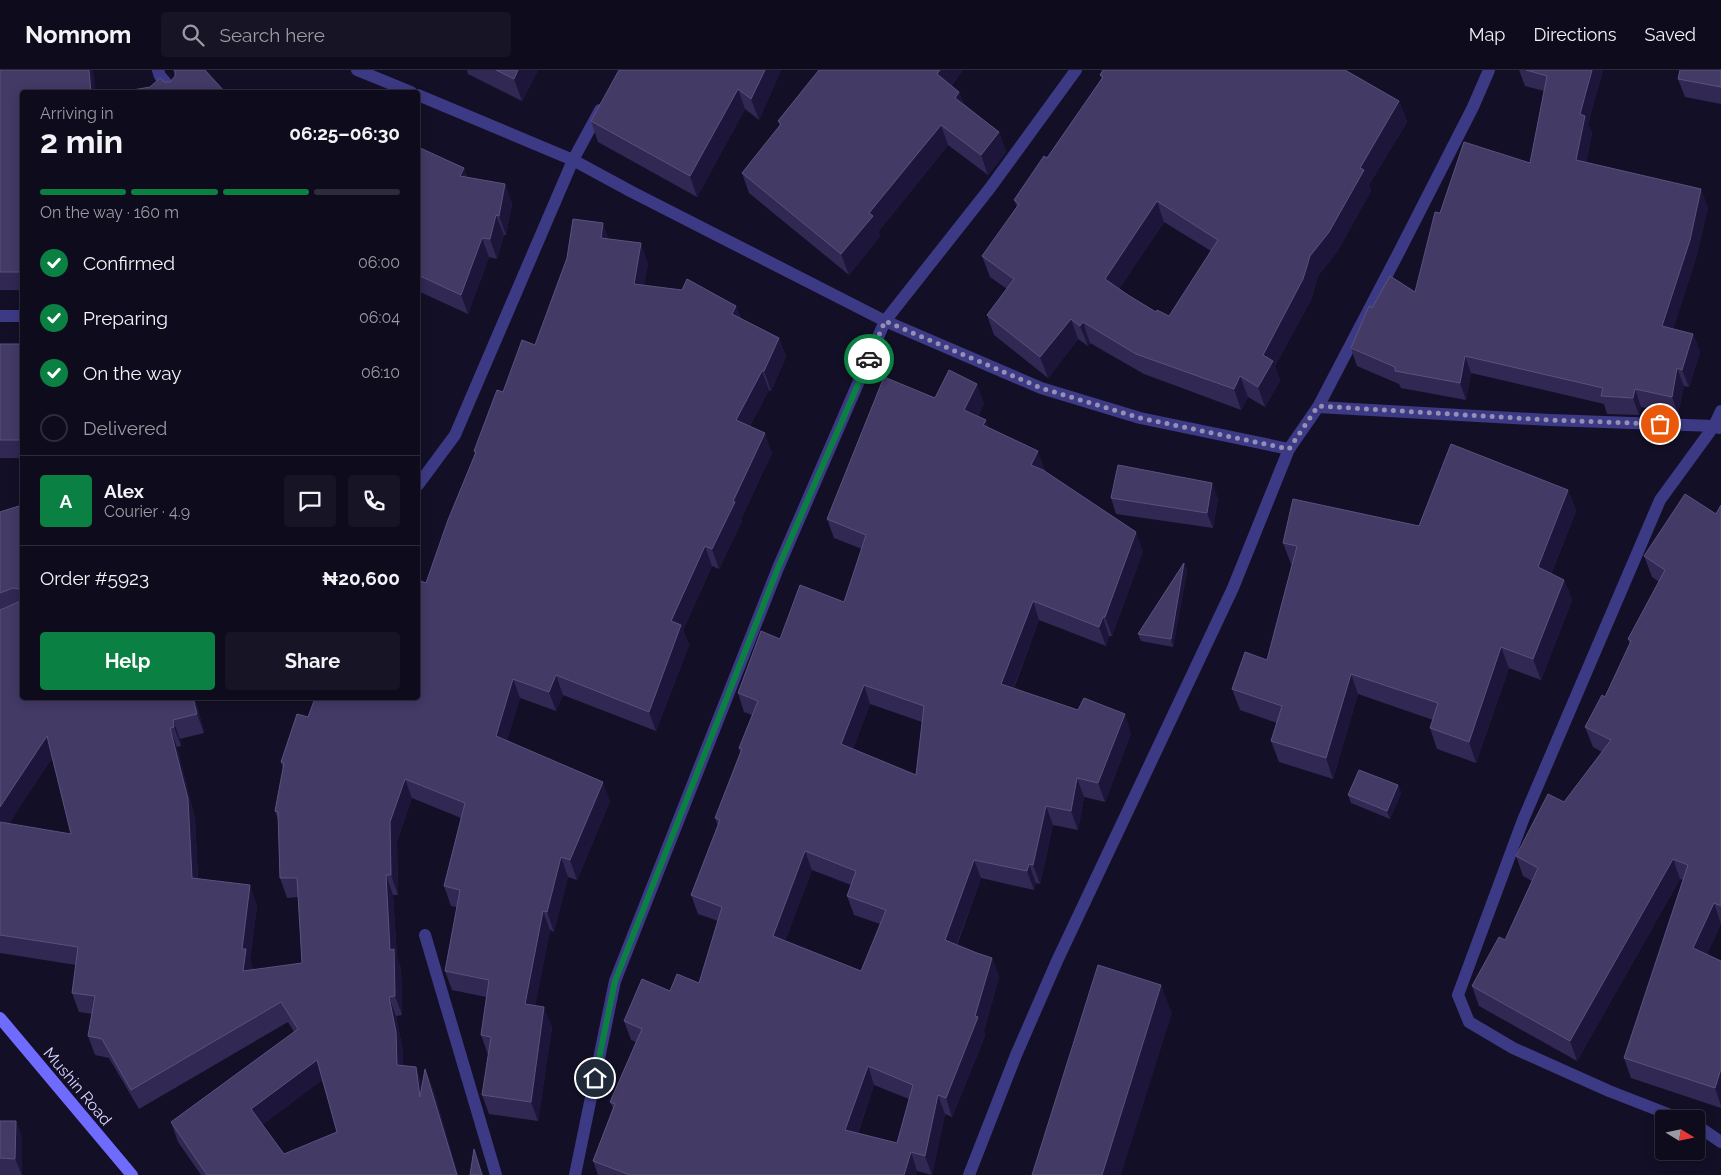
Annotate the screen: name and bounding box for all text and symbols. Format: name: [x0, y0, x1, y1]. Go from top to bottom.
search box: [161, 12, 511, 57]
text: Nomnom: [25, 20, 131, 49]
icon: search: [179, 21, 207, 49]
text: Search here: [219, 24, 325, 46]
text: Map: [1469, 24, 1505, 45]
text: Directions: [1533, 24, 1617, 45]
text: Saved: [1645, 24, 1696, 45]
text: Arriving in: [40, 104, 114, 123]
text: 06:25–06:30: [289, 122, 400, 144]
text: 2 min: [40, 123, 123, 160]
text: On the way · 160 m: [40, 203, 179, 222]
icon: check: [40, 249, 68, 277]
text: Confirmed: [83, 252, 175, 274]
text: 06:00: [358, 253, 400, 272]
icon: check: [40, 304, 68, 332]
text: Preparing: [83, 307, 168, 329]
text: 06:04: [359, 308, 400, 327]
courier: [844, 334, 894, 384]
icon: car: [855, 345, 883, 373]
icon: check: [40, 359, 68, 387]
text: On the way: [83, 362, 182, 384]
text: 06:10: [361, 363, 400, 382]
pin: [1639, 403, 1681, 445]
icon: bag: [1646, 410, 1674, 438]
text: Delivered: [83, 417, 167, 439]
button: chat: [284, 475, 336, 527]
button: phone: [348, 475, 400, 527]
text: Alex: [104, 480, 144, 502]
text: A: [60, 490, 72, 512]
text: Courier · 4.9: [104, 502, 190, 521]
text: Order #5923: [40, 567, 149, 589]
text: ₦20,600: [322, 567, 400, 589]
button: Help: [40, 632, 215, 690]
button: Share: [225, 632, 400, 690]
street label: Mushin Road: [40, 1043, 116, 1129]
pin: [574, 1057, 616, 1099]
icon: home: [581, 1064, 609, 1092]
north arrow: [1655, 1110, 1705, 1160]
map controls: [1655, 1110, 1705, 1160]

